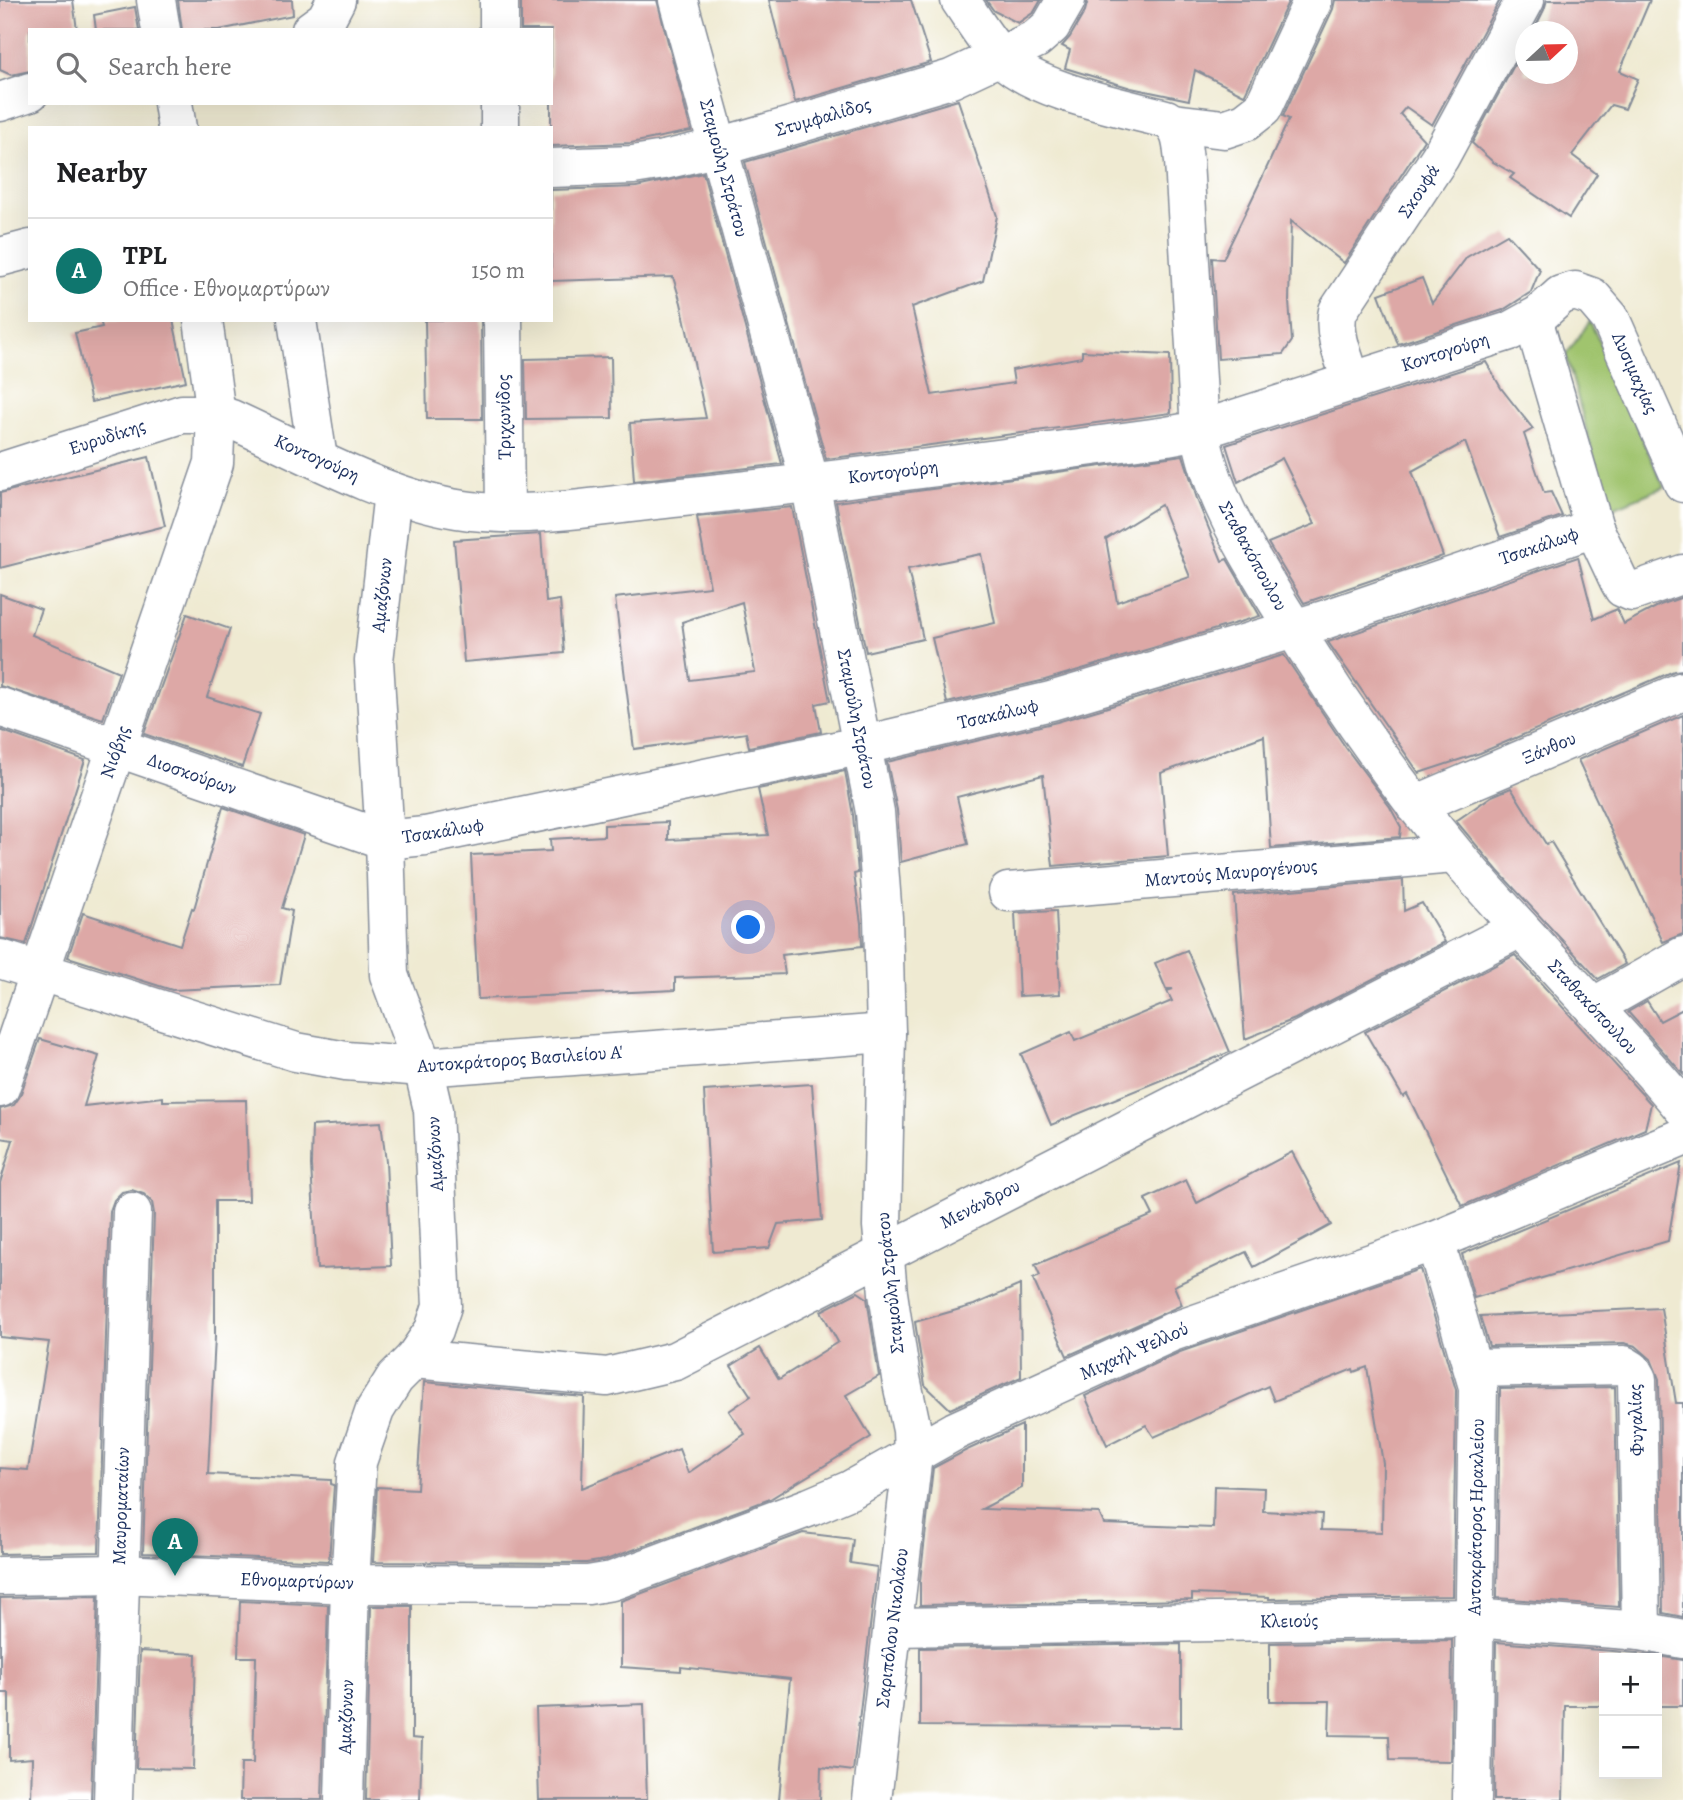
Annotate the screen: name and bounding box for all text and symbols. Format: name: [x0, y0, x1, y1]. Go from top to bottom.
north arrow: [1515, 21, 1578, 84]
search box: [28, 28, 553, 105]
icon: search: [52, 48, 90, 86]
text: Search here: [108, 49, 232, 84]
street label: Στυμφαλίδος: [772, 91, 874, 143]
street label: Σταμούλη Στράτου: [693, 96, 755, 240]
text: Nearby: [56, 152, 147, 192]
street label: Σκουφά: [1392, 159, 1446, 223]
text: TPL: [123, 238, 167, 273]
text: A: [72, 255, 86, 286]
text: 150 m: [471, 255, 525, 286]
text: Office · Εθνομαρτύρων: [123, 273, 330, 304]
street label: Κοντογούρη: [1398, 326, 1492, 378]
street label: Λυσιμαχίας: [1605, 327, 1665, 418]
street label: Τριχωνίδος: [490, 374, 518, 460]
street label: Ευρυδίκης: [65, 412, 149, 462]
street label: Κοντογούρη: [270, 428, 364, 488]
street label: Κοντογούρη: [846, 454, 940, 490]
street label: Σταθακόπουλου: [1212, 496, 1294, 616]
street label: Τσακάλωφ: [1496, 520, 1582, 572]
street label: Αμαζόνων: [365, 556, 399, 635]
street label: Σταμούλη Στράτου: [831, 647, 883, 791]
street label: Τσακάλωφ: [955, 692, 1041, 736]
street label: Νιόβης: [94, 722, 136, 782]
street label: Ξάνθου: [1518, 725, 1580, 771]
street label: Διοσκούρων: [144, 747, 240, 801]
street label: Τσακάλωφ: [400, 812, 486, 850]
street label: Μαντούς Μαυρογένους: [1143, 852, 1319, 894]
your location: [731, 910, 765, 944]
street label: Σταθακόπουλου: [1542, 954, 1644, 1060]
street label: Αυτοκράτορος Βασιλείου A': [415, 1039, 624, 1079]
street label: Αμαζόνων: [420, 1116, 450, 1193]
street label: Μενάνδρου: [935, 1173, 1025, 1235]
street label: Σταμούλη Στράτου: [870, 1211, 910, 1355]
street label: Μιχαήλ Ψελλού: [1076, 1315, 1192, 1387]
street label: Φυγαλίας: [1622, 1383, 1650, 1457]
street label: Αυτοκράτορος Ηρακλείου: [1461, 1418, 1491, 1617]
street label: Μαυροματαίων: [106, 1446, 136, 1565]
pin: A: [152, 1518, 198, 1576]
street label: Σαριπόλου Νικολάου: [869, 1547, 915, 1709]
street label: Εθνομαρτύρων: [240, 1566, 354, 1596]
street label: Κλειούς: [1259, 1607, 1319, 1635]
map controls: [1599, 1653, 1662, 1779]
button: +: [1599, 1653, 1662, 1716]
street label: Αμαζόνων: [332, 1679, 360, 1756]
button: −: [1599, 1716, 1662, 1779]

